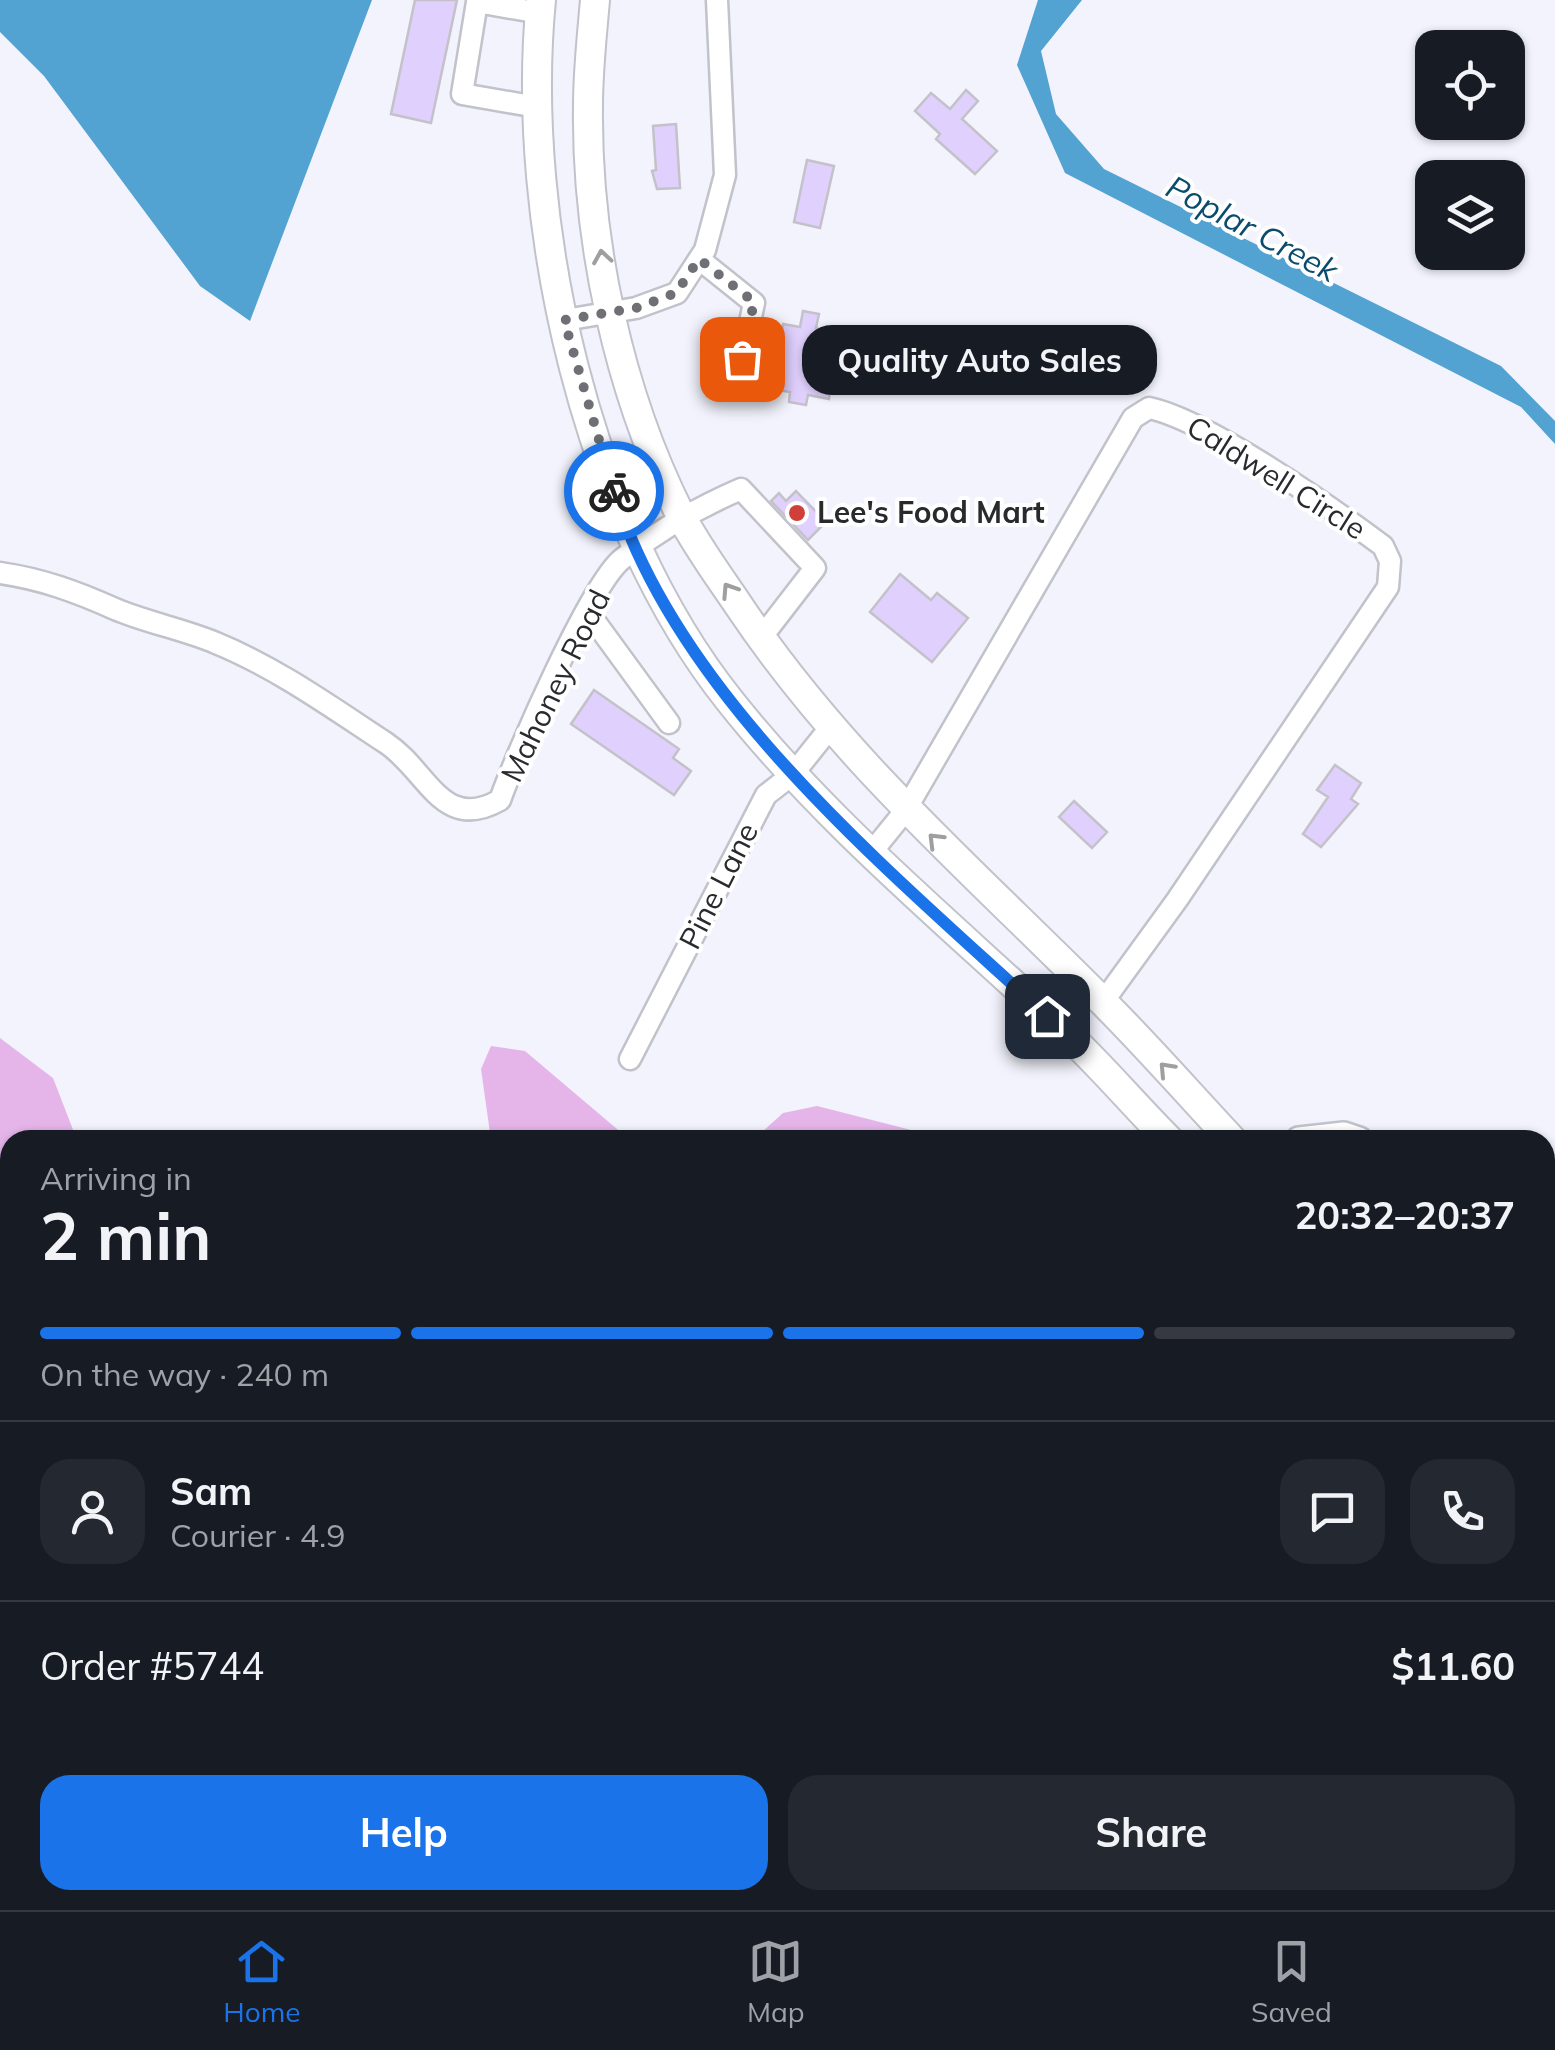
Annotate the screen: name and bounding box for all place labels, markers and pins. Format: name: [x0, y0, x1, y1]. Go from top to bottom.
pin: [700, 317, 785, 402]
callout: Quality Auto Sales: [802, 324, 1157, 394]
place label: Lee's Food Mart: [817, 493, 1045, 531]
marker: Lee's Food Mart: [786, 502, 808, 524]
pin: [1005, 974, 1090, 1059]

